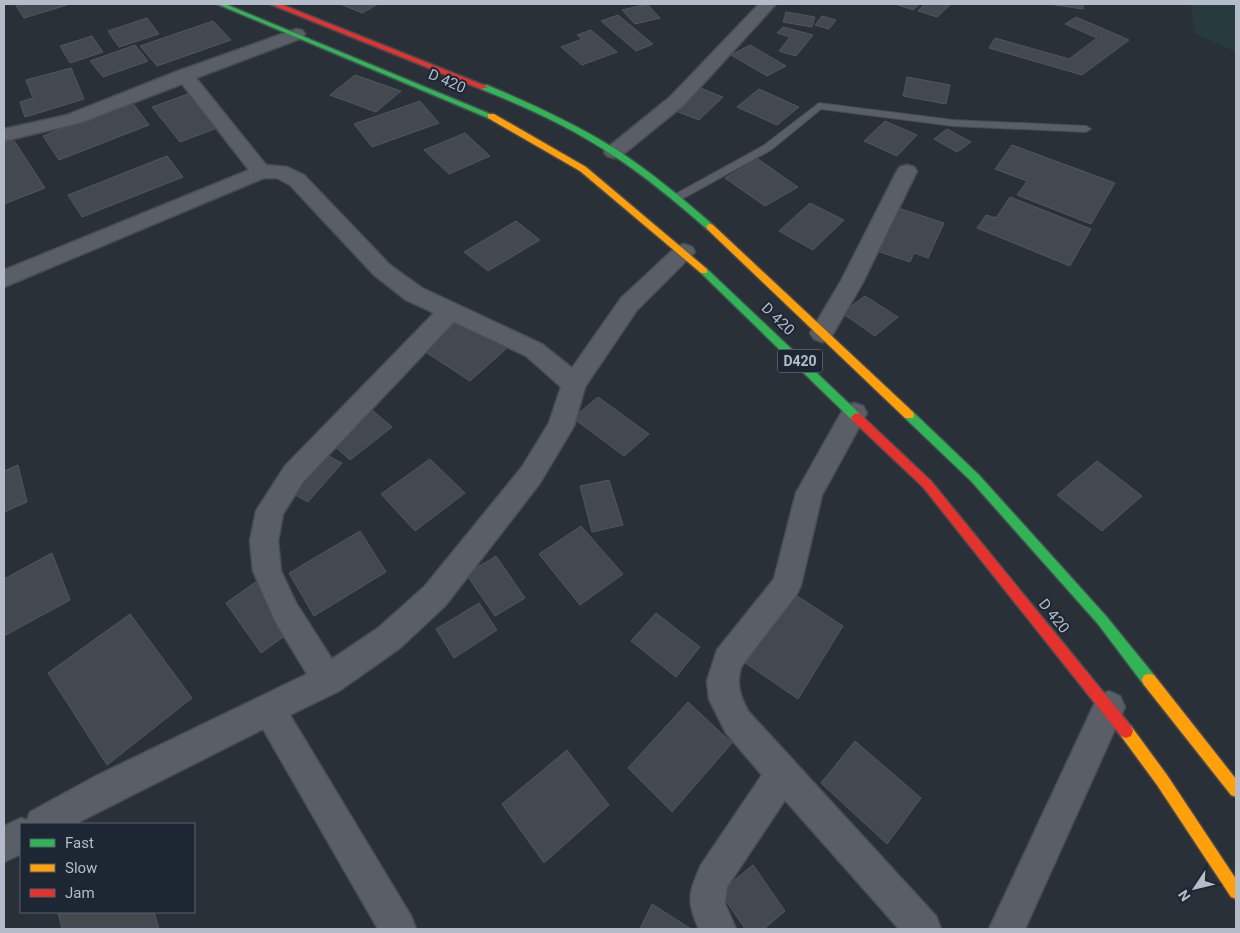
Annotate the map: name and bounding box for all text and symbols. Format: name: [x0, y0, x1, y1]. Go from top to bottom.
street label: D 420: [426, 65, 468, 97]
street label: D 420: [758, 299, 798, 339]
road number: D420: [778, 350, 822, 372]
street label: D 420: [1035, 595, 1073, 637]
legend: [20, 823, 195, 913]
text: Fast: [65, 834, 94, 852]
text: Slow: [65, 859, 97, 877]
north arrow: [1170, 863, 1220, 913]
text: Jam: [65, 884, 95, 902]
text: N: [1175, 887, 1194, 904]

